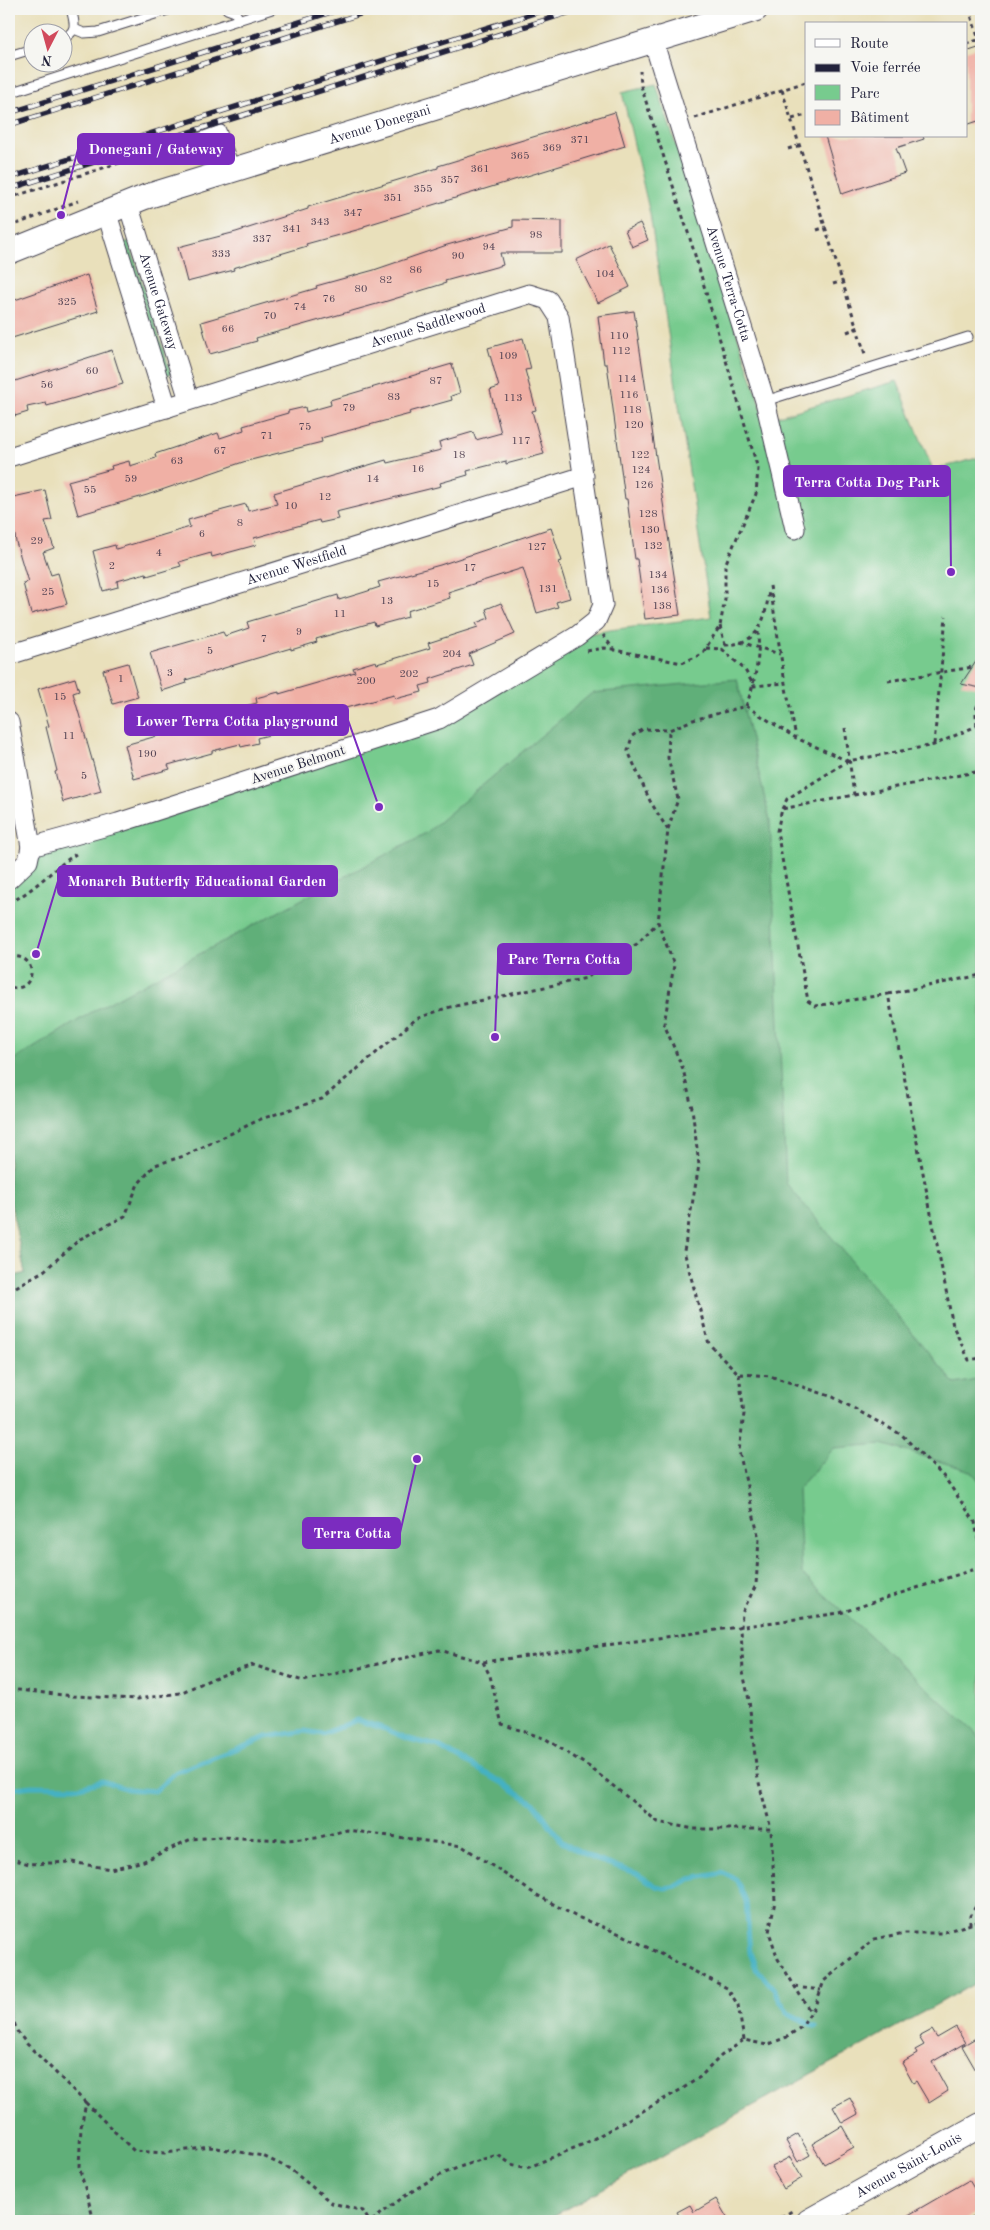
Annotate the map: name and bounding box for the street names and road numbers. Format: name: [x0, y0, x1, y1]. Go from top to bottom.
street label: Avenue Donegani: [327, 102, 432, 147]
street label: Avenue Terra-Cotta: [704, 224, 753, 343]
street label: Avenue Gateway: [137, 251, 180, 352]
street label: Avenue Saddlewood: [368, 301, 487, 350]
street label: Avenue Westfield: [244, 543, 348, 588]
street label: Avenue Belmont: [249, 743, 347, 787]
street label: Avenue Saint-Louis: [853, 2130, 964, 2201]

